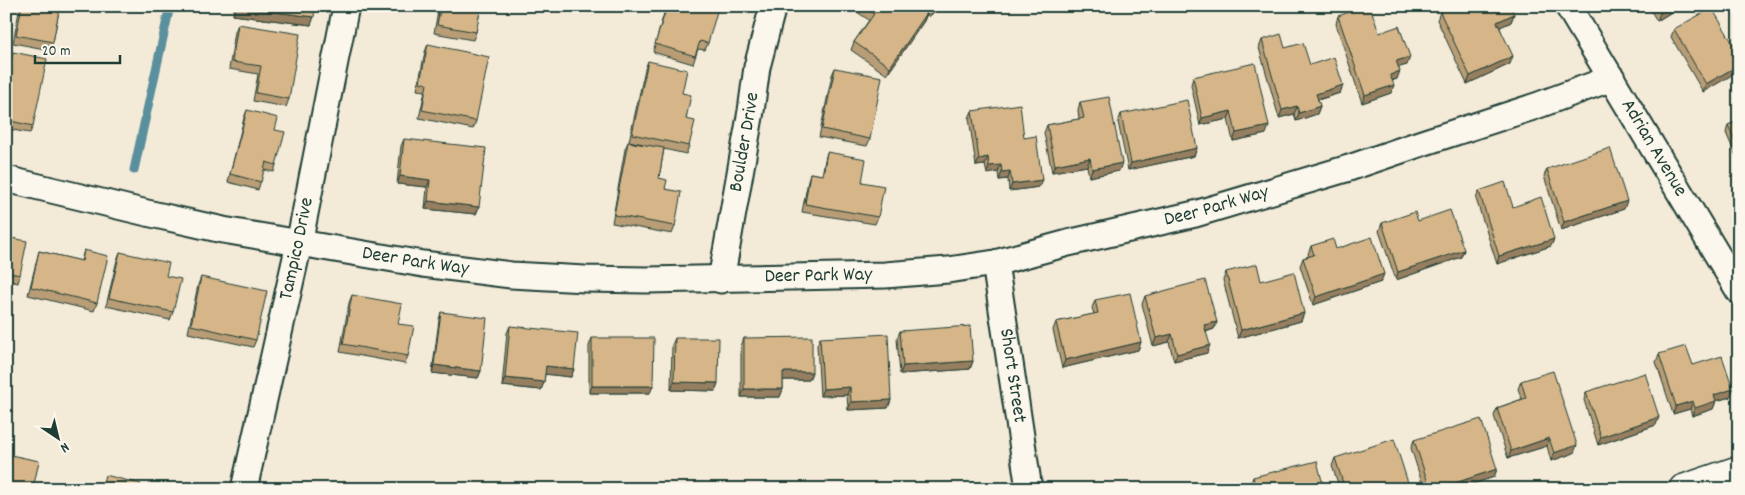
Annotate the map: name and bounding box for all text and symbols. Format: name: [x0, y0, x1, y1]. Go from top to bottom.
scale bar: [35, 32, 120, 64]
text: 20 m: [42, 41, 70, 63]
street label: Boulder Drive: [723, 90, 767, 194]
street label: Adrian Avenue: [1613, 94, 1694, 203]
street label: Deer Park Way: [1162, 178, 1273, 235]
street label: Tampico Drive: [273, 195, 322, 303]
street label: Deer Park Way: [360, 240, 471, 284]
street label: Deer Park Way: [764, 261, 873, 292]
street label: Short Street: [991, 327, 1033, 425]
north arrow: [32, 412, 82, 462]
text: N: [56, 437, 73, 457]

